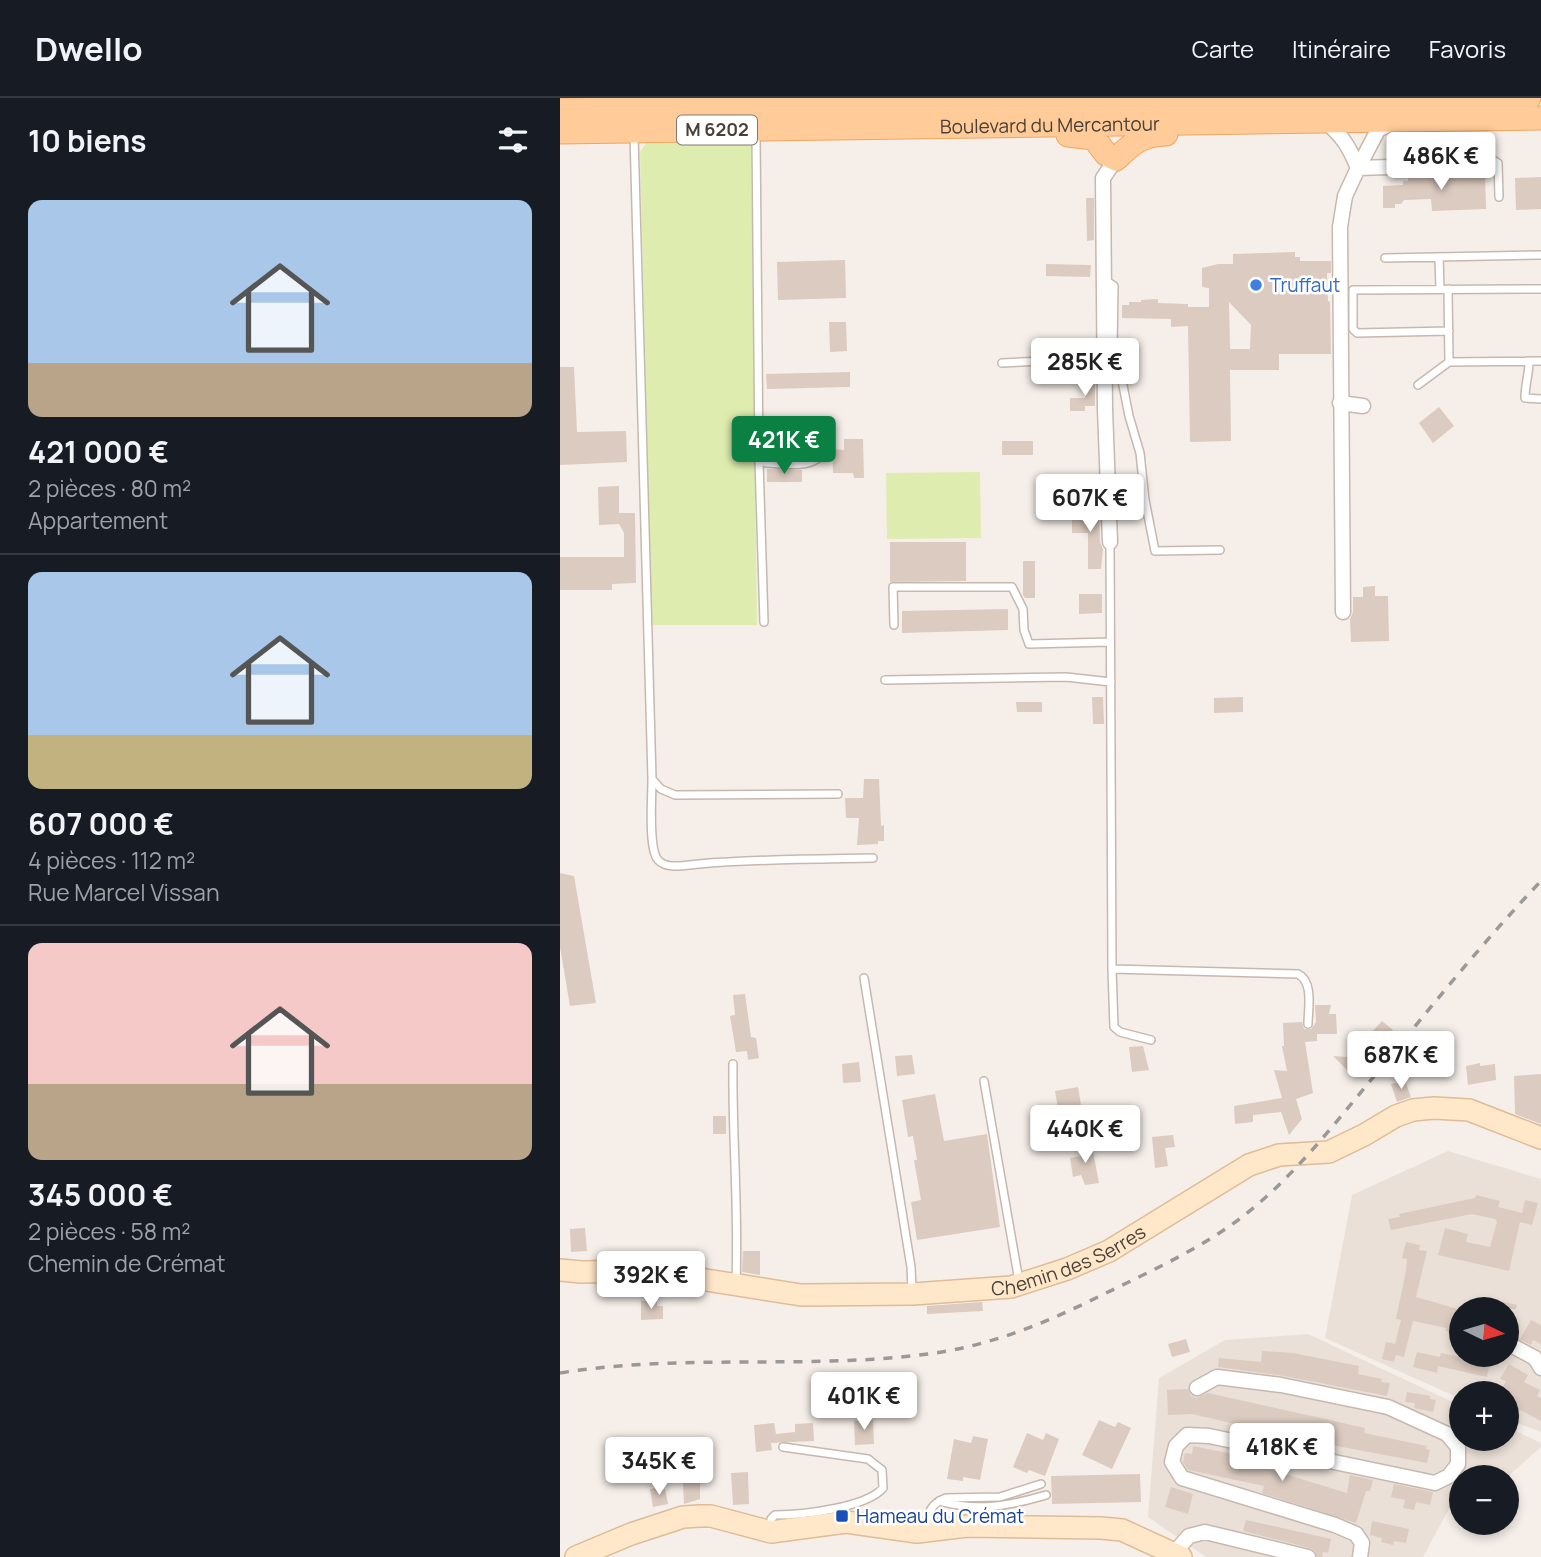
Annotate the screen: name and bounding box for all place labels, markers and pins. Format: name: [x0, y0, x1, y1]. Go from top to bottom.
pin: 486K €: [1384, 132, 1498, 192]
place label: Truffaut: [1270, 272, 1340, 298]
marker: Truffaut: [1248, 277, 1264, 293]
pin: 285K €: [1028, 338, 1142, 398]
pin: 421K €: [727, 416, 841, 476]
pin: 607K €: [1033, 474, 1147, 534]
pin: 687K €: [1344, 1032, 1458, 1091]
pin: 440K €: [1028, 1105, 1142, 1165]
pin: 392K €: [594, 1252, 708, 1311]
pin: 401K €: [807, 1372, 921, 1432]
pin: 418K €: [1225, 1424, 1339, 1483]
pin: 345K €: [602, 1438, 716, 1497]
place label: Hameau du Crémat: [856, 1503, 1024, 1529]
marker: Hameau du Crémat: [834, 1508, 850, 1524]

